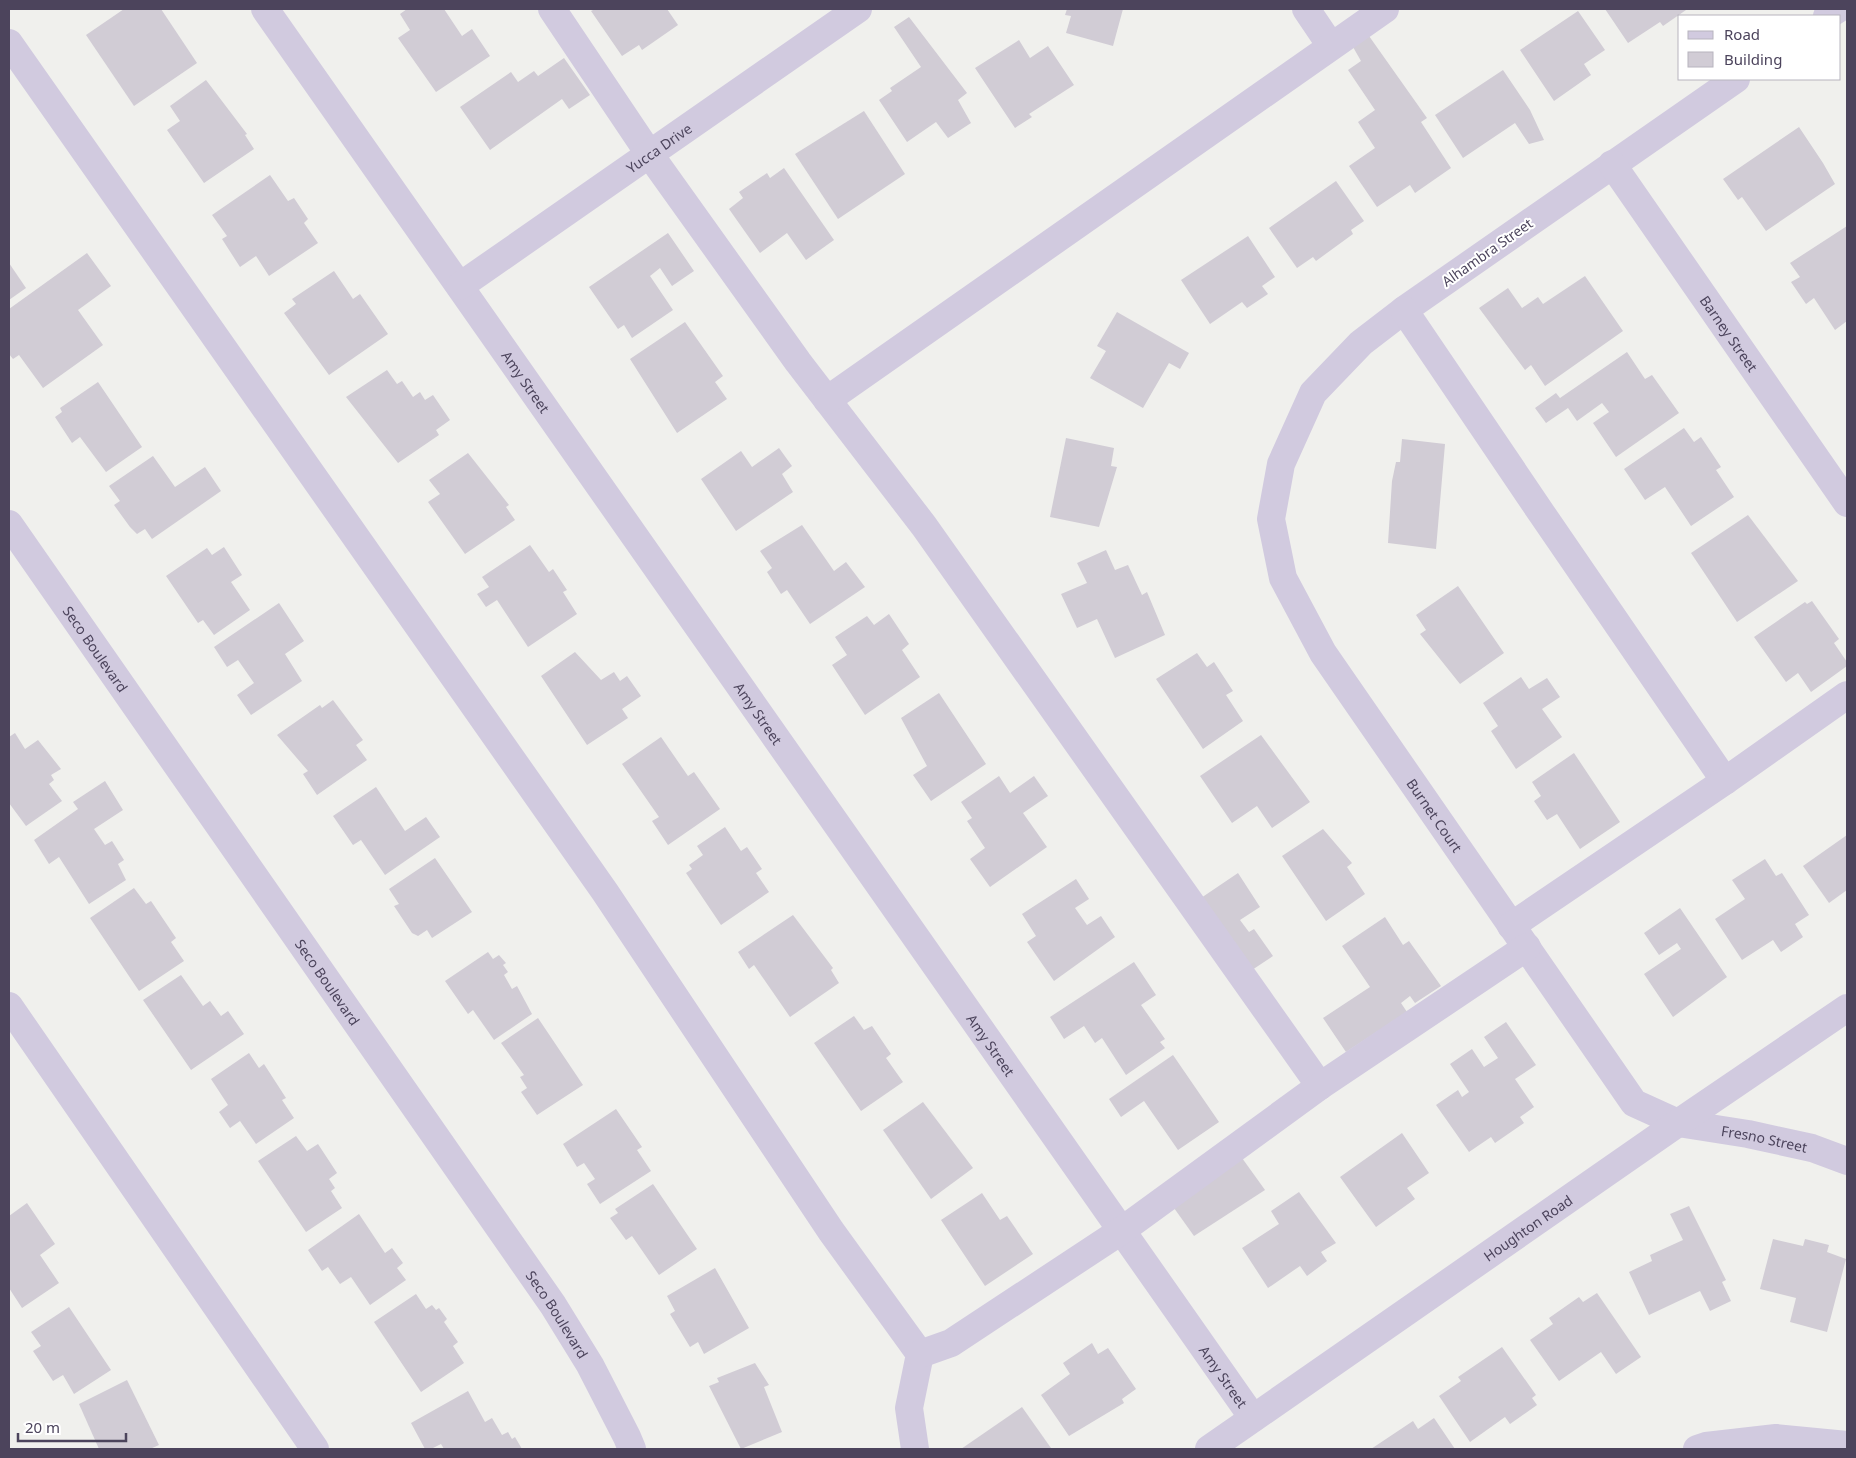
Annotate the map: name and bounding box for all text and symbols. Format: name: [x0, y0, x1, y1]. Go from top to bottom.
legend: [1678, 15, 1841, 80]
text: Road: [1724, 24, 1760, 44]
text: Building: [1724, 49, 1782, 69]
street label: Yucca Drive: [622, 118, 695, 177]
street label: Alhambra Street: [1438, 214, 1536, 290]
street label: Barney Street: [1696, 291, 1763, 375]
street label: Amy Street: [498, 347, 555, 416]
street label: Seco Boulevard: [59, 602, 133, 696]
street label: Amy Street: [730, 678, 787, 748]
street label: Burnet Court: [1403, 774, 1467, 856]
street label: Seco Boulevard: [291, 935, 365, 1029]
street label: Amy Street: [963, 1010, 1020, 1080]
street label: Fresno Street: [1720, 1120, 1809, 1156]
street label: Houghton Road: [1479, 1190, 1576, 1265]
street label: Seco Boulevard: [522, 1266, 593, 1362]
street label: Amy Street: [1195, 1341, 1252, 1411]
scale bar: [18, 1410, 125, 1442]
text: 20 m: [25, 1417, 60, 1437]

